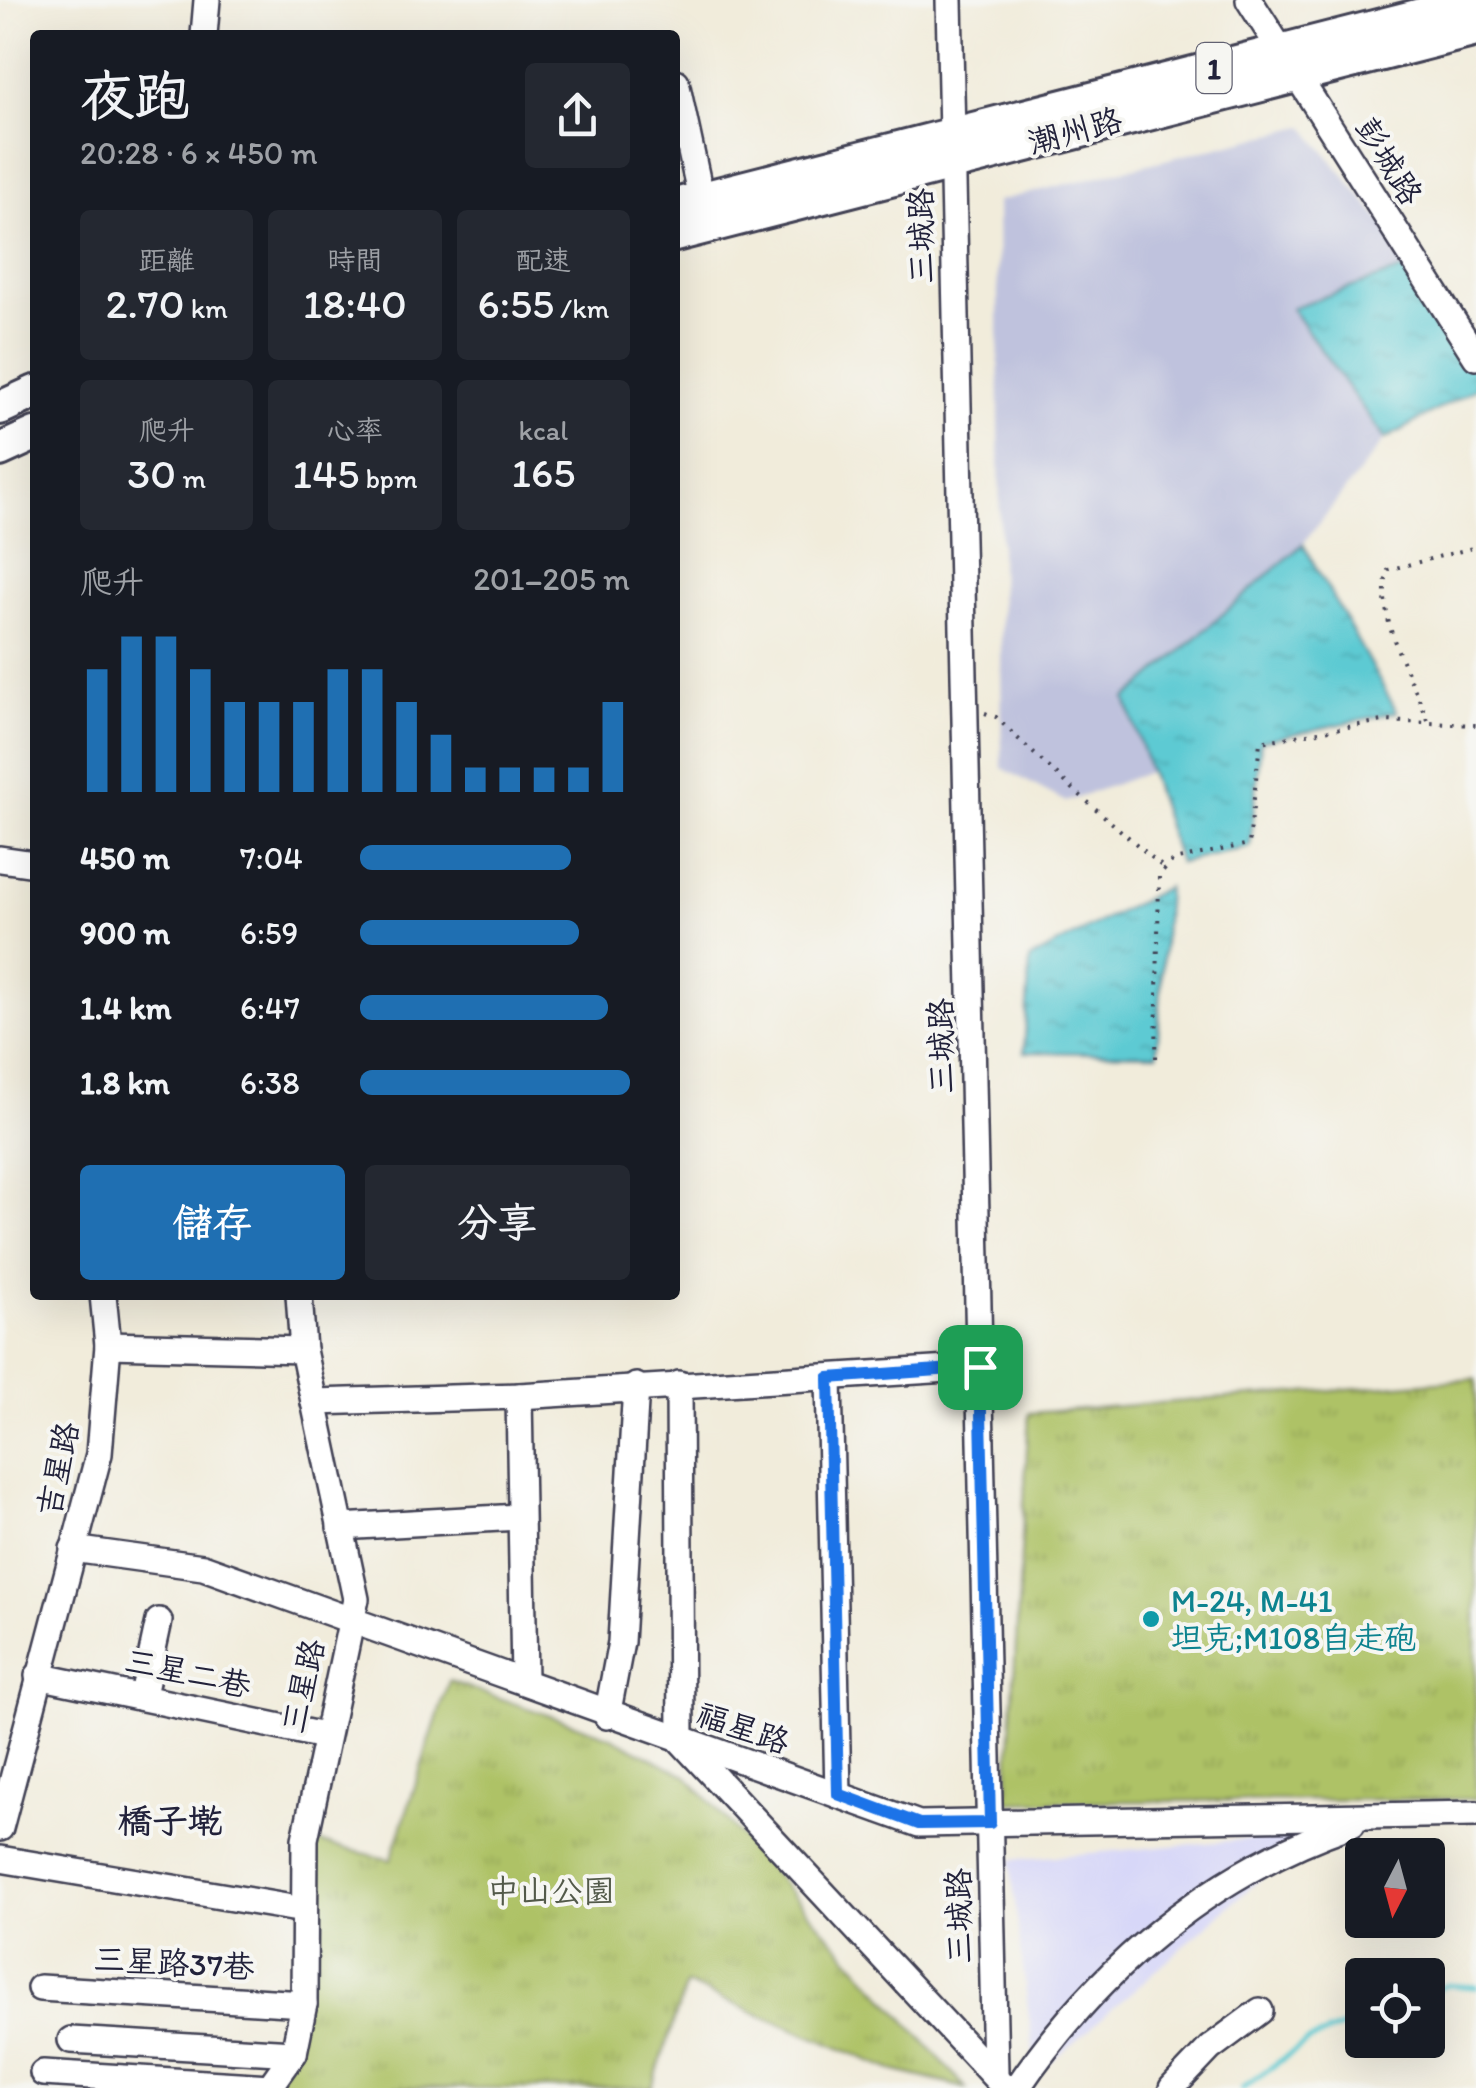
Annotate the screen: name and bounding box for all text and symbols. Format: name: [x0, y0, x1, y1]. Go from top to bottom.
road number: 1: [1196, 43, 1232, 93]
text: 夜跑: [80, 63, 190, 129]
button: share: [525, 63, 630, 168]
street label: 潮州路: [1024, 100, 1126, 162]
street label: 彭城路: [1347, 110, 1431, 212]
text: 20:28 · 6 × 450 m: [80, 134, 318, 172]
street label: 三城路: [901, 188, 941, 284]
text: 距離: [139, 243, 195, 277]
text: 時間: [327, 243, 383, 277]
text: 配速: [515, 243, 571, 277]
text: 2.70: [105, 278, 185, 329]
text: 18:40: [303, 278, 407, 329]
text: 6:55: [477, 278, 554, 329]
text: km: [185, 291, 228, 325]
text: /km: [554, 291, 609, 325]
text: 爬升: [139, 413, 195, 447]
text: 心率: [327, 413, 383, 447]
text: kcal: [518, 413, 568, 447]
text: 165: [511, 447, 575, 498]
text: 30: [127, 448, 176, 499]
text: 145: [292, 448, 359, 499]
text: m: [176, 461, 206, 495]
text: bpm: [359, 461, 418, 495]
text: 201–205 m: [473, 560, 630, 598]
text: 爬升: [80, 563, 144, 601]
text: 450 m: [80, 839, 170, 877]
text: 7:04: [240, 839, 303, 877]
text: 900 m: [80, 914, 170, 952]
text: 6:59: [240, 914, 298, 952]
text: 1.4 km: [80, 989, 171, 1027]
text: 6:47: [240, 989, 300, 1027]
street label: 三城路: [921, 998, 961, 1094]
text: 1.8 km: [80, 1064, 170, 1102]
text: 6:38: [240, 1064, 300, 1102]
button: 儲存: [80, 1165, 345, 1280]
button: 分享: [365, 1165, 630, 1280]
pin: [938, 1325, 1023, 1410]
icon: arrive: [953, 1340, 1008, 1395]
street label: 吉星路: [29, 1418, 87, 1520]
place label: M-24, M-41 坦克;M108自走砲: [1171, 1582, 1416, 1657]
marker: M-24, M-41 坦克;M108自走砲: [1140, 1608, 1162, 1630]
street label: 三星路: [274, 1635, 332, 1737]
street label: 三星二巷: [121, 1641, 255, 1705]
street label: 福星路: [691, 1694, 795, 1762]
district label: 橋子墘: [117, 1800, 223, 1842]
north arrow: [1345, 1838, 1445, 1938]
map controls: [1345, 1838, 1445, 2058]
street label: 三城路: [939, 1868, 979, 1964]
park label: 中山公園: [487, 1872, 615, 1910]
street label: 三星路37巷: [92, 1940, 256, 1986]
button: locate: [1345, 1958, 1445, 2058]

